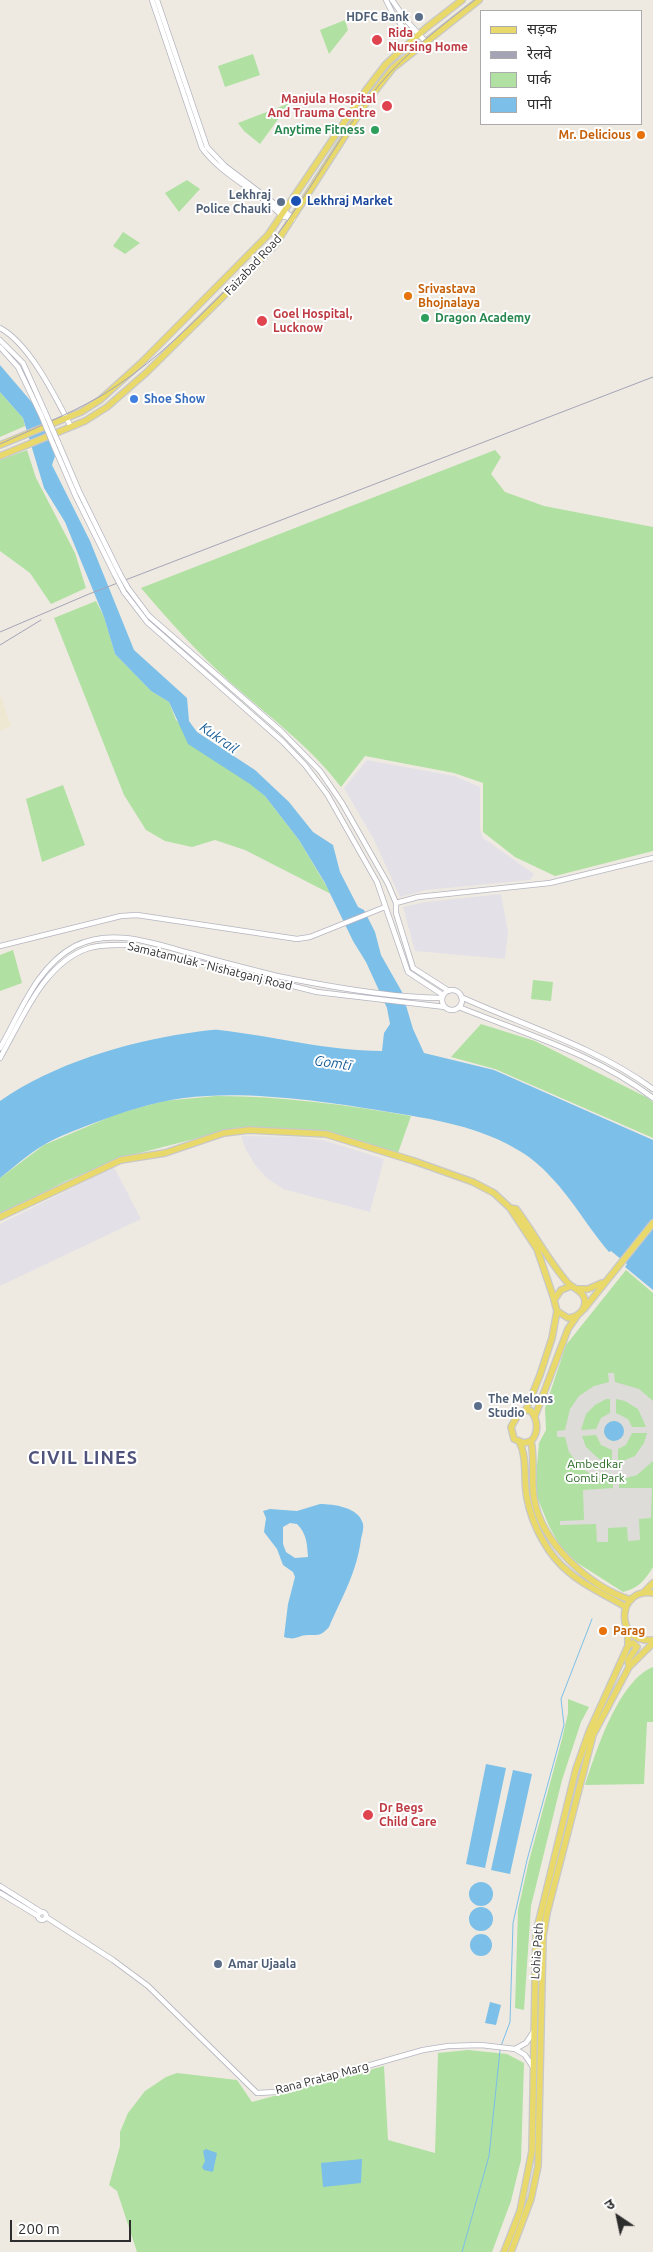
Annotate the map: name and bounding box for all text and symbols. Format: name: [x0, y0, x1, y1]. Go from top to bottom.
place label: HDFC Bank: [346, 10, 409, 24]
legend: [480, 10, 643, 125]
marker: HDFC Bank: [413, 11, 425, 23]
text: सड़क: [527, 20, 557, 37]
place label: Rida Nursing Home: [388, 26, 468, 54]
marker: Rida Nursing Home: [370, 33, 384, 47]
text: रेलवे: [527, 45, 552, 62]
text: पार्क: [527, 70, 551, 87]
place label: Manjula Hospital And Trauma Centre: [268, 92, 376, 120]
text: पानी: [527, 95, 552, 112]
marker: Manjula Hospital And Trauma Centre: [380, 99, 394, 113]
place label: Anytime Fitness: [274, 123, 365, 137]
marker: Anytime Fitness: [369, 124, 381, 136]
place label: Mr. Delicious: [559, 128, 631, 142]
marker: Mr. Delicious: [635, 129, 647, 141]
place label: Lekhraj Police Chauki: [196, 188, 271, 216]
marker: Lekhraj Market: [289, 194, 303, 208]
place label: Lekhraj Market: [307, 194, 393, 208]
marker: Lekhraj Police Chauki: [275, 196, 287, 208]
street label: Faizabad Road: [221, 232, 285, 298]
place label: Srivastava Bhojnalaya: [418, 282, 480, 310]
marker: Srivastava Bhojnalaya: [402, 290, 414, 302]
place label: Goel Hospital, Lucknow: [273, 307, 352, 335]
place label: Dragon Academy: [435, 311, 531, 325]
marker: Dragon Academy: [419, 312, 431, 324]
marker: Goel Hospital, Lucknow: [255, 314, 269, 328]
place label: Shoe Show: [144, 392, 205, 406]
marker: Shoe Show: [128, 393, 140, 405]
water label: Kukrail: [196, 719, 242, 757]
street label: Samatamulak - Nishatganj Road: [126, 939, 294, 993]
water label: Gomtī: [313, 1052, 353, 1074]
place label: The Melons Studio: [488, 1392, 553, 1420]
marker: The Melons Studio: [472, 1400, 484, 1412]
district label: CIVIL LINES: [27, 1447, 139, 1469]
park label: Ambedkar Gomti Park: [565, 1457, 625, 1485]
place label: Parag: [613, 1624, 645, 1638]
marker: Parag: [597, 1625, 609, 1637]
place label: Dr Begs Child Care: [379, 1801, 437, 1829]
marker: Dr Begs Child Care: [361, 1808, 375, 1822]
street label: Lohia Path: [528, 1922, 546, 1980]
place label: Amar Ujaala: [228, 1957, 296, 1971]
marker: Amar Ujaala: [212, 1958, 224, 1970]
street label: Rana Pratap Marg: [274, 2059, 370, 2097]
north arrow: [593, 2192, 643, 2242]
text: उ: [602, 2196, 617, 2213]
scale bar: [12, 2210, 134, 2242]
text: 200 m: [18, 2220, 60, 2237]

